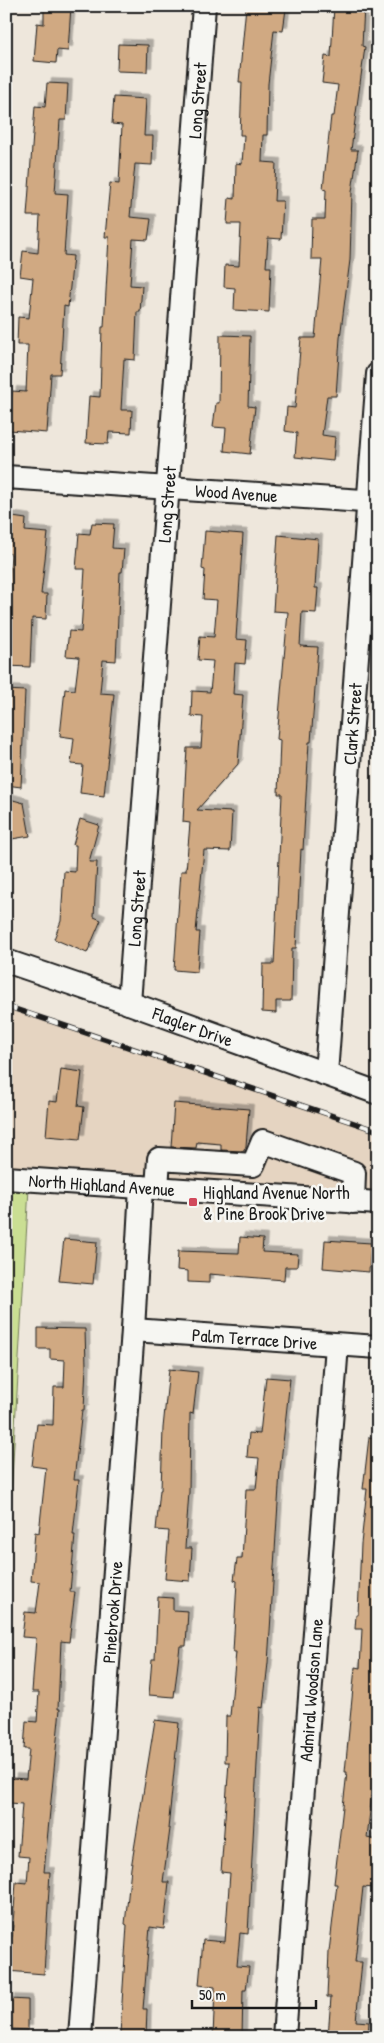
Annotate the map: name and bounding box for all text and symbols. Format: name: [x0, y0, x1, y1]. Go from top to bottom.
street label: Long Street: [182, 61, 212, 139]
street label: Long Street: [151, 465, 182, 543]
street label: Wood Avenue: [194, 477, 278, 508]
street label: Clark Street: [336, 681, 368, 766]
street label: Long Street: [121, 869, 152, 947]
street label: Flagler Drive: [148, 1000, 237, 1052]
street label: North Highland Avenue: [28, 1167, 176, 1202]
place label: Highland Avenue North & Pine Brook Drive: [203, 1180, 350, 1226]
marker: Highland Avenue North & Pine Brook Drive: [187, 1196, 199, 1208]
street label: Palm Terrace Drive: [191, 1322, 318, 1355]
street label: Pinebrook Drive: [96, 1560, 128, 1664]
street label: Admiral Woodson Lane: [293, 1618, 329, 1762]
scale bar: [192, 1978, 315, 2010]
text: 50 m: [199, 1984, 226, 2005]

